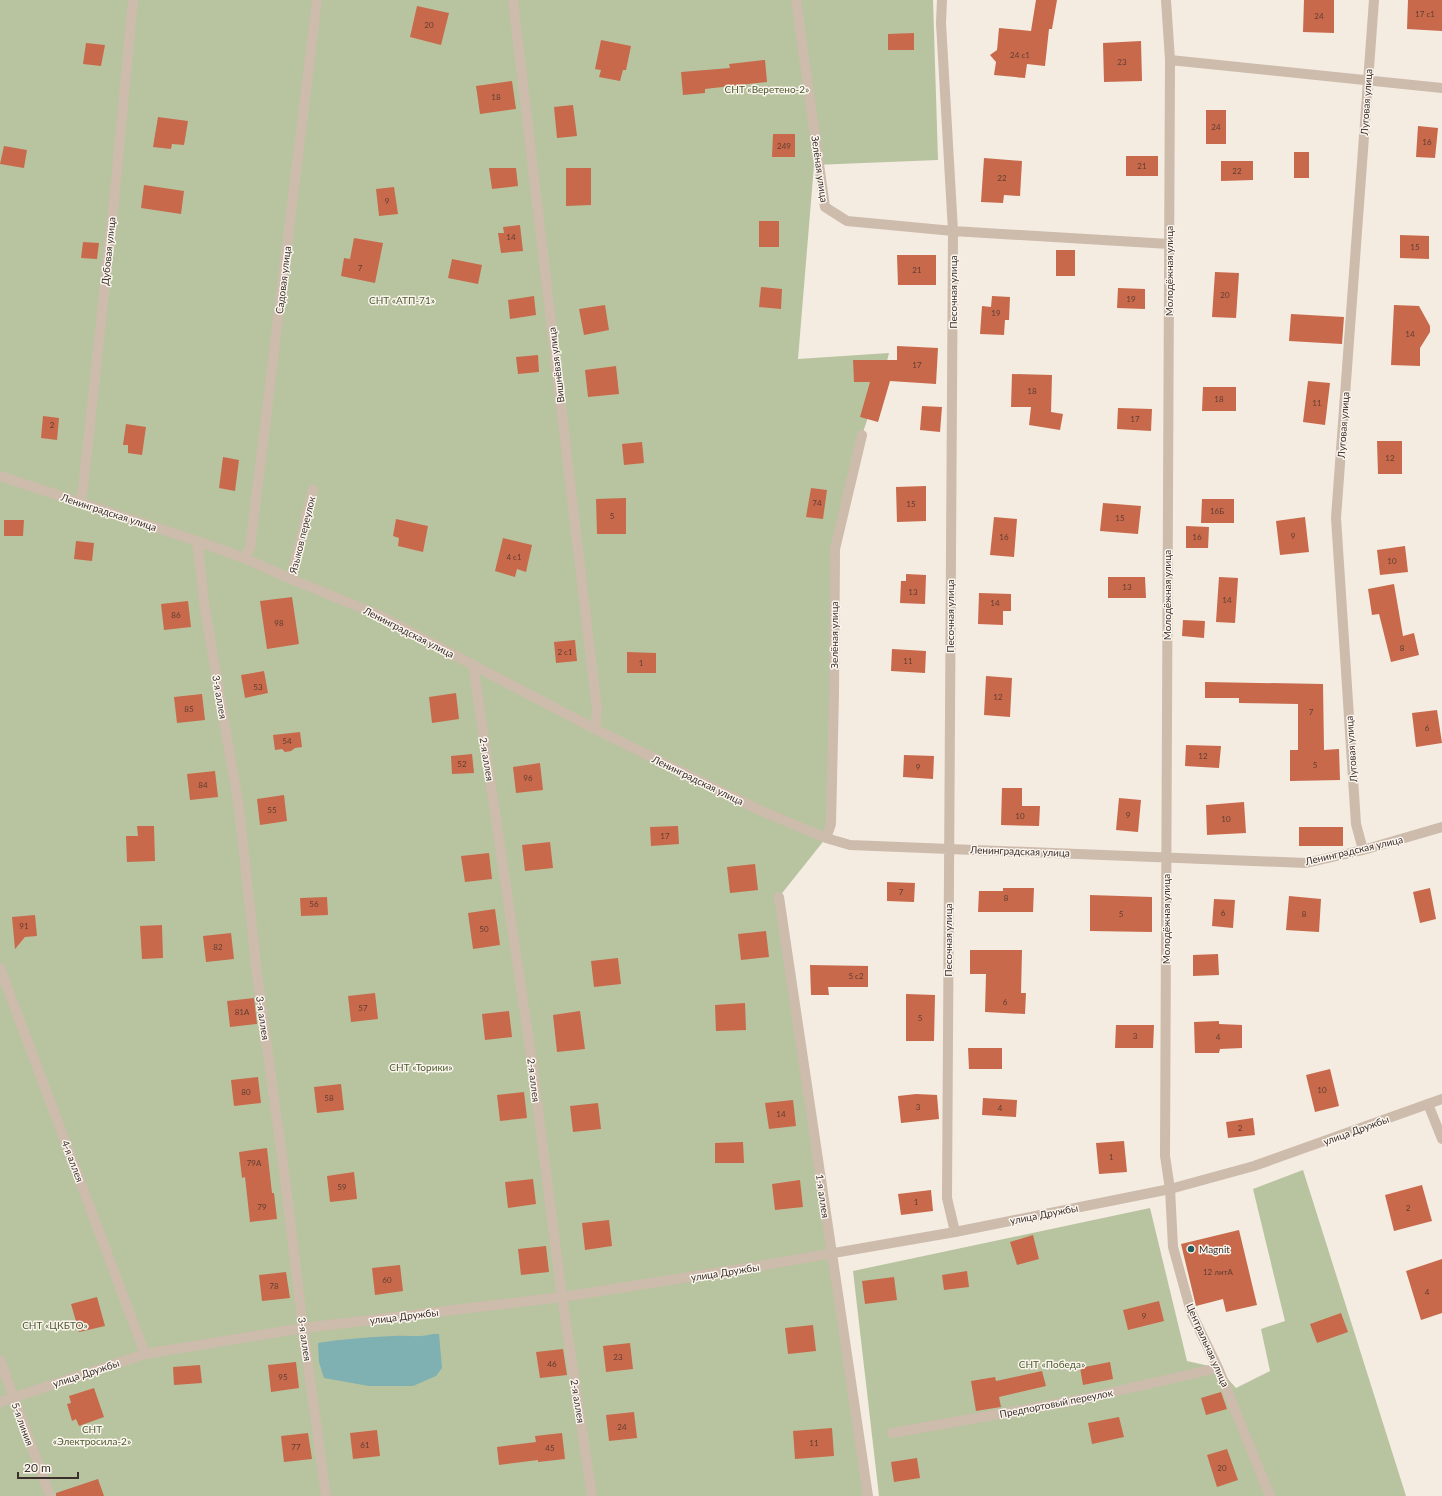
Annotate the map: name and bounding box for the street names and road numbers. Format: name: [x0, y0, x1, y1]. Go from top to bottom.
street label: Луговая улица: [1358, 68, 1374, 137]
street label: Зелёная улица: [809, 135, 831, 203]
street label: Дубовая улица: [98, 216, 118, 286]
street label: Молодёжная улица: [1163, 226, 1175, 316]
street label: Садовая улица: [273, 245, 293, 315]
street label: Песочная улица: [947, 255, 959, 329]
street label: Вишнёвая улица: [545, 327, 567, 403]
street label: Луговая улица: [1335, 391, 1351, 460]
street label: Ленинградская улица: [59, 491, 158, 533]
street label: Языков переулок: [286, 494, 318, 576]
street label: Молодёжная улица: [1161, 550, 1173, 640]
street label: Песочная улица: [944, 579, 956, 653]
street label: Зелёная улица: [828, 601, 840, 669]
street label: Ленинградская улица: [361, 604, 456, 660]
street label: 3-я аллея: [210, 674, 230, 720]
street label: Луговая улица: [1343, 715, 1359, 784]
street label: 2-я аллея: [478, 736, 496, 782]
street label: Ленинградская улица: [650, 752, 746, 807]
street label: Ленинградская улица: [1303, 833, 1404, 867]
street label: Ленинградская улица: [969, 843, 1070, 859]
street label: Молодёжная улица: [1160, 874, 1172, 964]
street label: Песочная улица: [942, 903, 954, 977]
street label: 3-я аллея: [254, 995, 272, 1041]
street label: 2-я аллея: [525, 1057, 543, 1103]
street label: улица Дружбы: [1321, 1113, 1391, 1147]
street label: 4-я аллея: [60, 1138, 86, 1184]
street label: 1-я аллея: [814, 1173, 832, 1219]
street label: улица Дружбы: [1009, 1202, 1079, 1226]
street label: улица Дружбы: [690, 1261, 760, 1283]
street label: Центральная улица: [1184, 1301, 1232, 1389]
street label: улица Дружбы: [369, 1306, 439, 1326]
street label: 3-я аллея: [296, 1316, 314, 1362]
street label: улица Дружбы: [51, 1357, 121, 1389]
street label: 2-я аллея: [569, 1378, 587, 1424]
street label: Предпортовый переулок: [998, 1386, 1114, 1420]
street label: 5-я линия: [10, 1401, 36, 1447]

